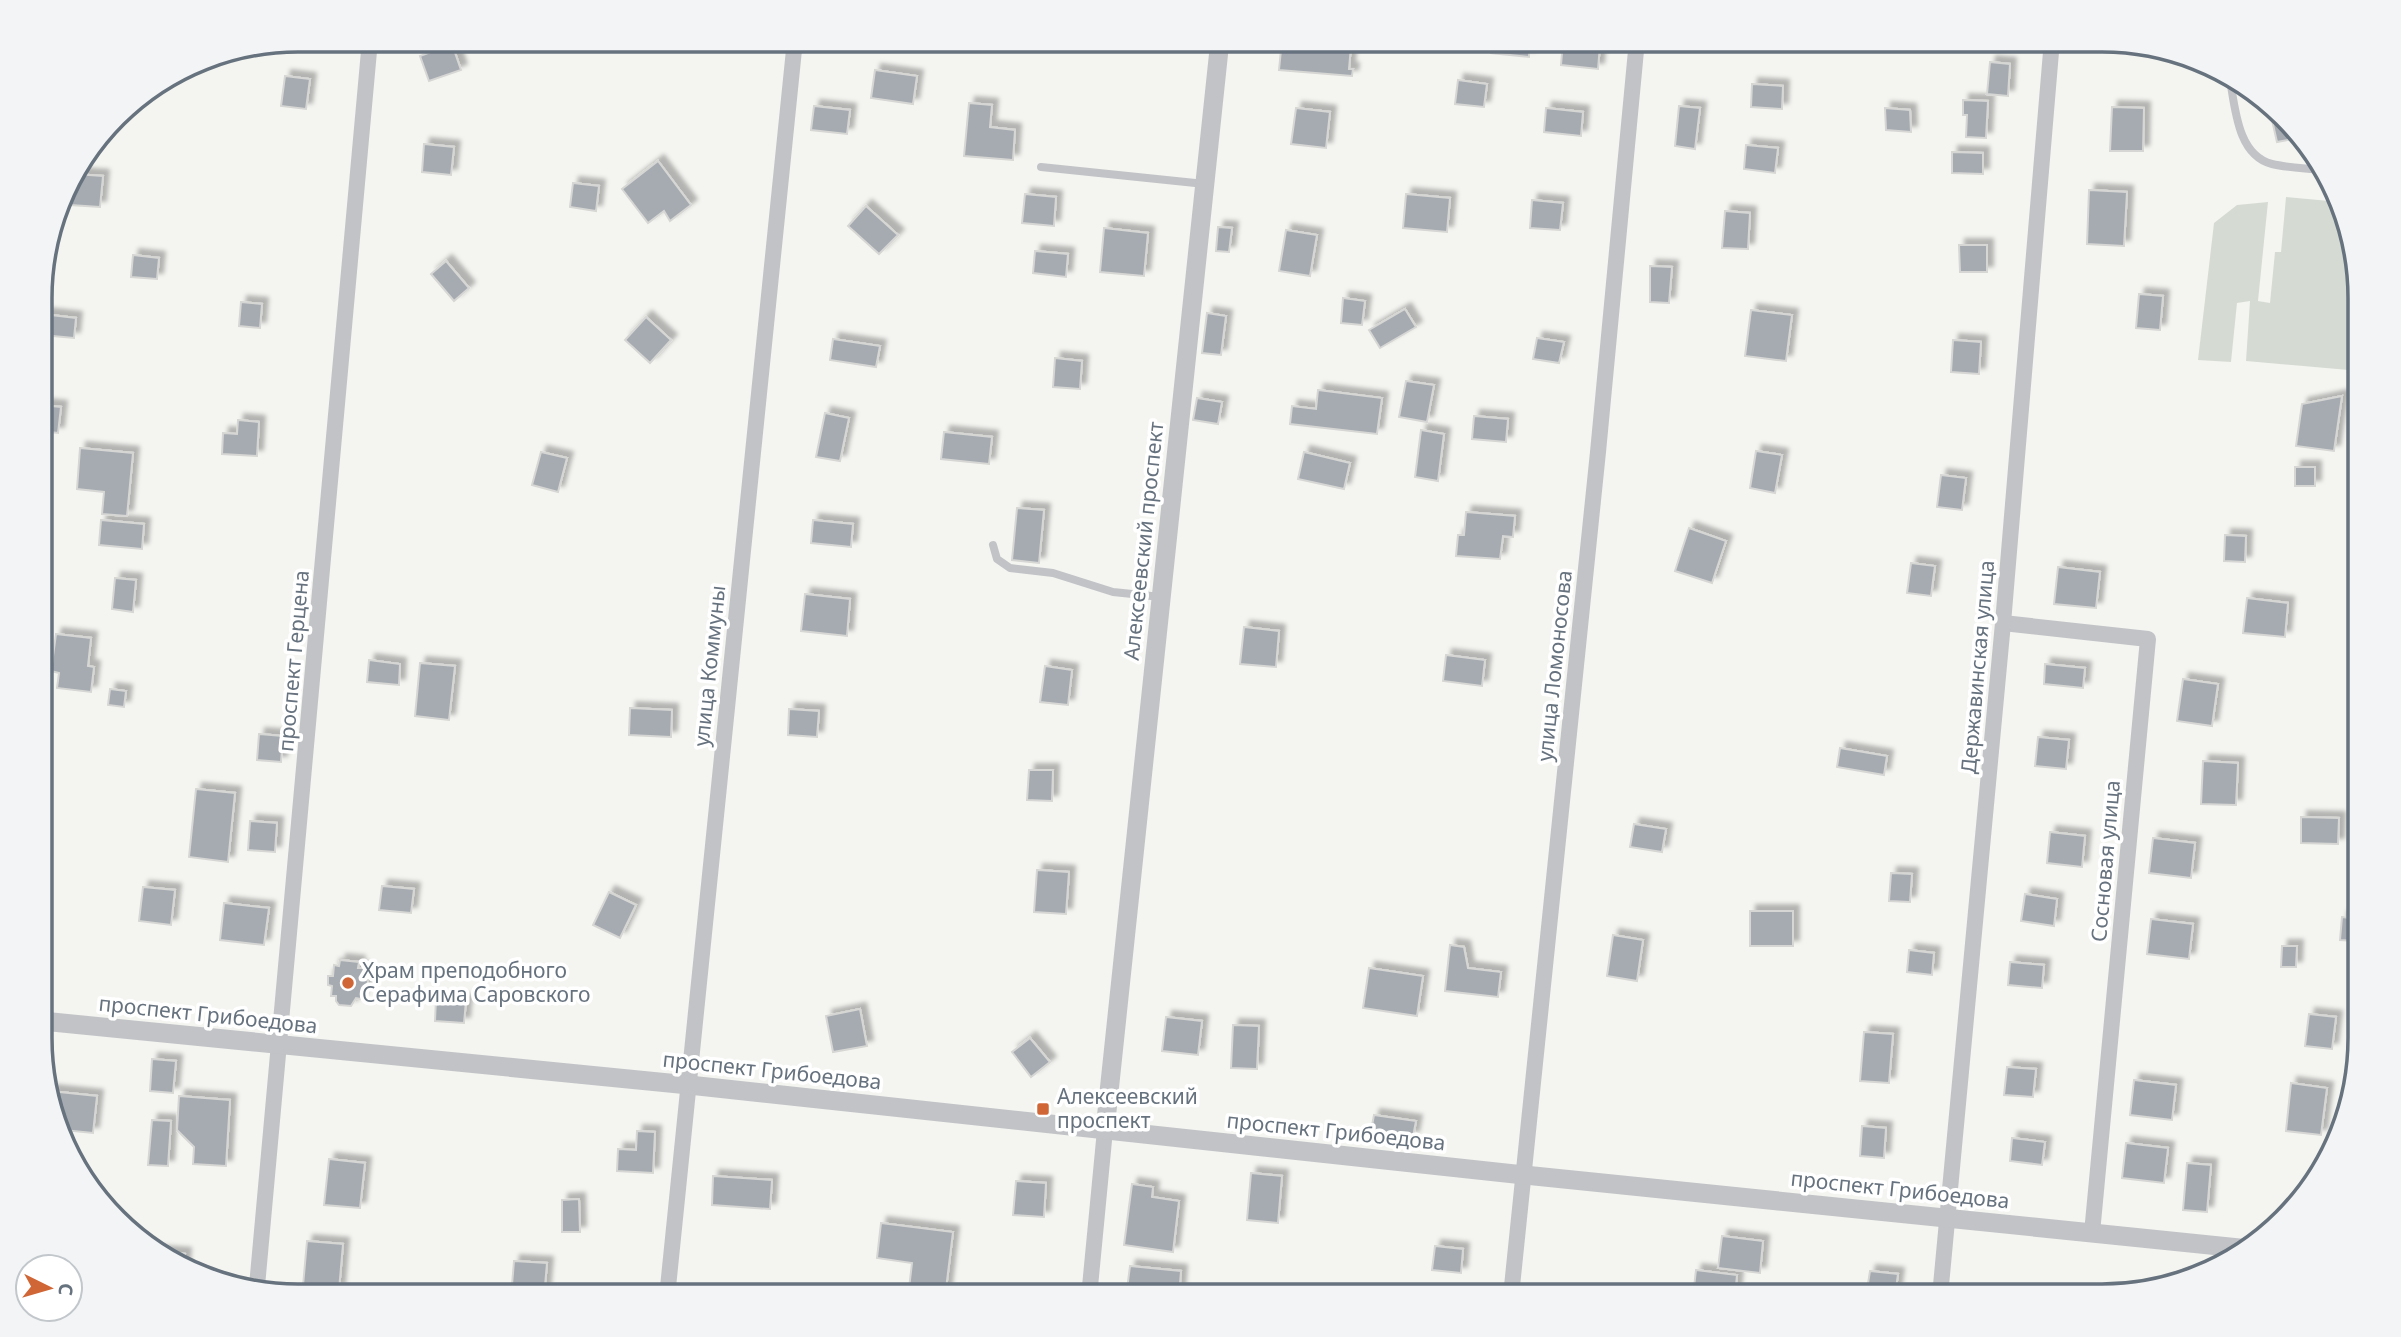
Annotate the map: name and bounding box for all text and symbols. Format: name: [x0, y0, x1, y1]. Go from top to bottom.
street label: Алексеевский проспект: [1117, 420, 1169, 662]
street label: Державинская улица: [1954, 559, 2000, 775]
street label: проспект Герцена: [271, 569, 315, 753]
street label: улица Ломоносова: [1530, 569, 1578, 763]
street label: улица Коммуны: [687, 584, 731, 748]
street label: Сосновая улица: [2084, 779, 2126, 943]
place label: Храм преподобного Серафима Саровского: [362, 956, 590, 1008]
marker: Храм преподобного Серафима Саровского: [340, 975, 356, 991]
street label: проспект Грибоедова: [97, 989, 319, 1039]
street label: проспект Грибоедова: [661, 1045, 883, 1095]
place label: Алексеевский проспект: [1057, 1082, 1198, 1134]
marker: Алексеевский проспект: [1035, 1101, 1051, 1117]
street label: проспект Грибоедова: [1225, 1106, 1447, 1156]
street label: проспект Грибоедова: [1789, 1164, 2011, 1214]
north arrow: [14, 1253, 84, 1323]
text: С: [52, 1282, 79, 1297]

